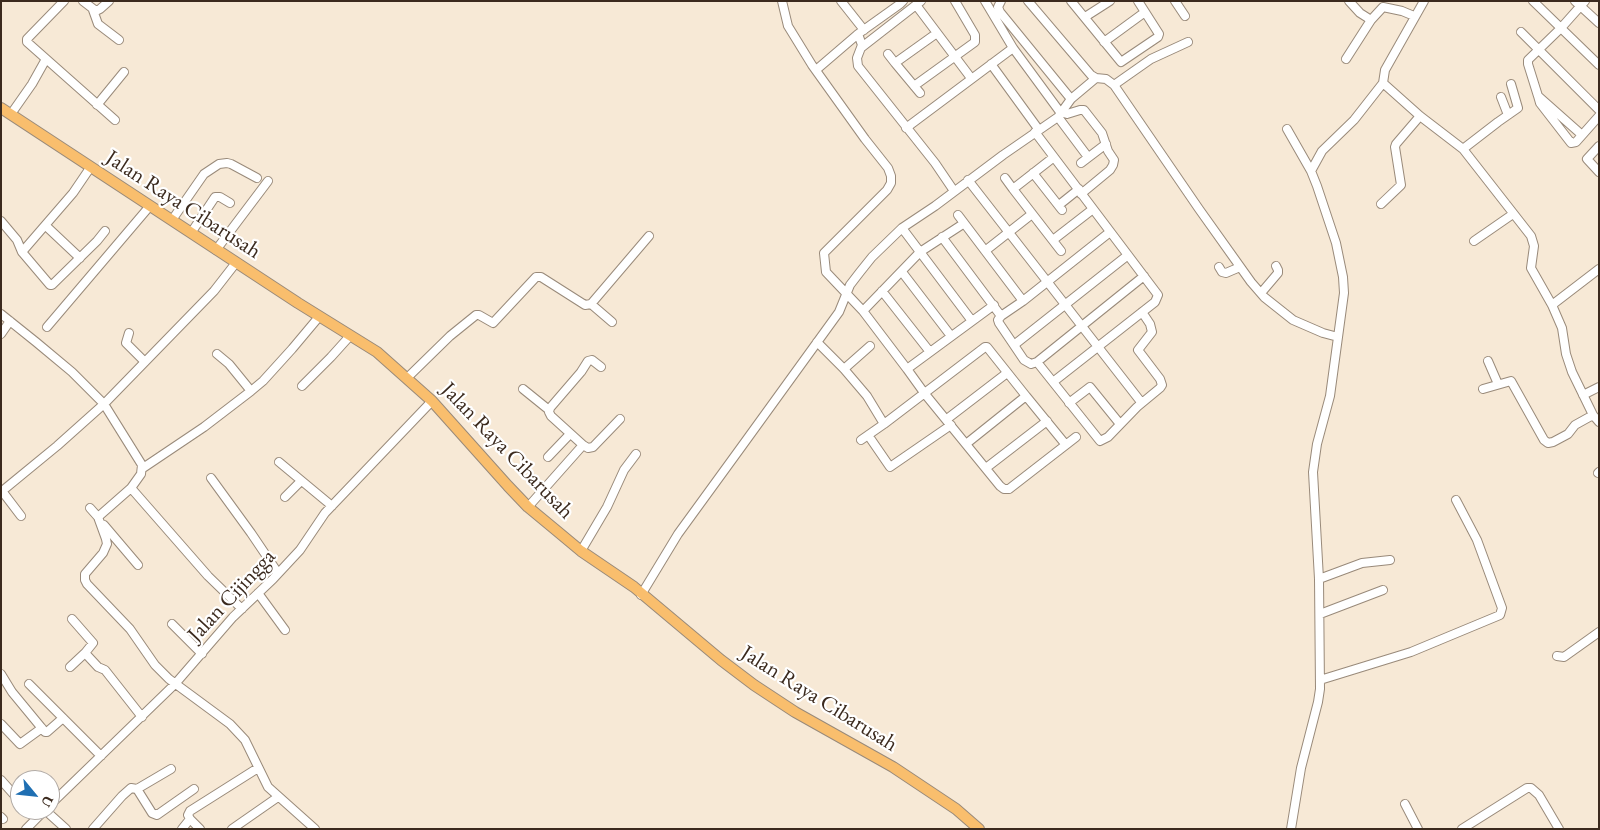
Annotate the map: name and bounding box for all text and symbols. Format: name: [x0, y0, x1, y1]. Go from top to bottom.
street label: Jalan Raya Cibarusah: [100, 145, 266, 265]
street label: Jalan Raya Cibarusah: [435, 377, 579, 525]
street label: Jalan Cijingga: [182, 544, 282, 648]
street label: Jalan Raya Cibarusah: [736, 640, 902, 758]
north arrow: [10, 770, 60, 820]
text: U: [37, 793, 58, 810]

